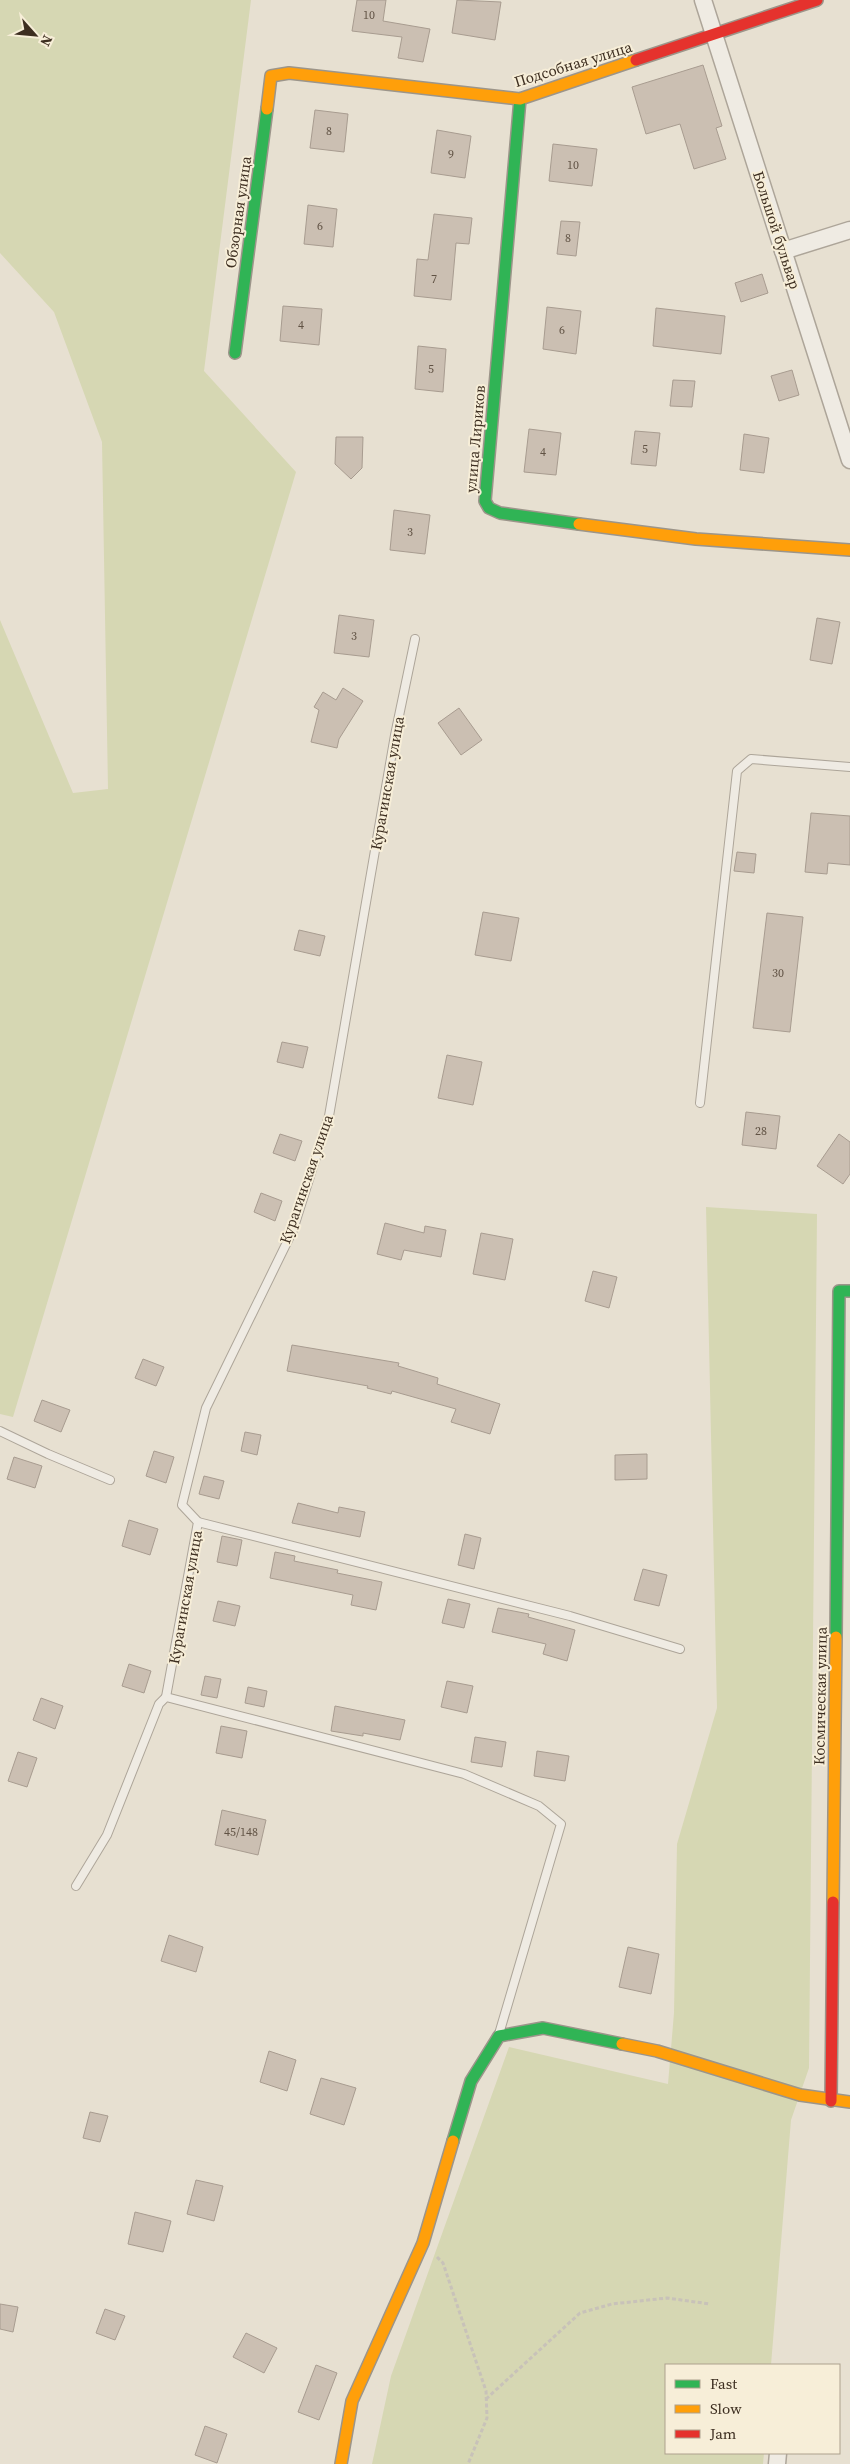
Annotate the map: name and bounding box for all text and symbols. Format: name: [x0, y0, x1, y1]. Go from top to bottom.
house number: 10: [363, 7, 375, 23]
north arrow: [10, 10, 60, 60]
text: N: [35, 32, 58, 50]
street label: Подсобная улица: [511, 36, 635, 92]
house number: 8: [326, 123, 332, 139]
house number: 9: [448, 146, 454, 162]
street label: Обзорная улица: [220, 154, 256, 269]
house number: 10: [567, 157, 579, 173]
street label: Большой бульвар: [748, 168, 806, 292]
house number: 6: [317, 218, 323, 234]
house number: 8: [565, 230, 571, 246]
house number: 7: [431, 271, 437, 287]
house number: 4: [298, 317, 304, 333]
house number: 6: [559, 322, 565, 338]
house number: 5: [428, 361, 434, 377]
street label: улица Лириков: [460, 384, 490, 494]
house number: 5: [642, 441, 648, 457]
house number: 4: [540, 444, 546, 460]
house number: 3: [407, 524, 413, 540]
house number: 3: [351, 628, 357, 644]
street label: Курагинская улица: [365, 714, 409, 852]
house number: 30: [772, 965, 784, 981]
street label: Курагинская улица: [274, 1111, 338, 1246]
house number: 28: [755, 1123, 767, 1139]
street label: Курагинская улица: [163, 1528, 207, 1666]
street label: Космическая улица: [808, 1626, 832, 1765]
house number: 45/148: [224, 1824, 258, 1840]
legend: [665, 2364, 840, 2454]
text: Fast: [710, 2373, 737, 2394]
text: Slow: [710, 2398, 742, 2419]
text: Jam: [709, 2423, 737, 2444]

